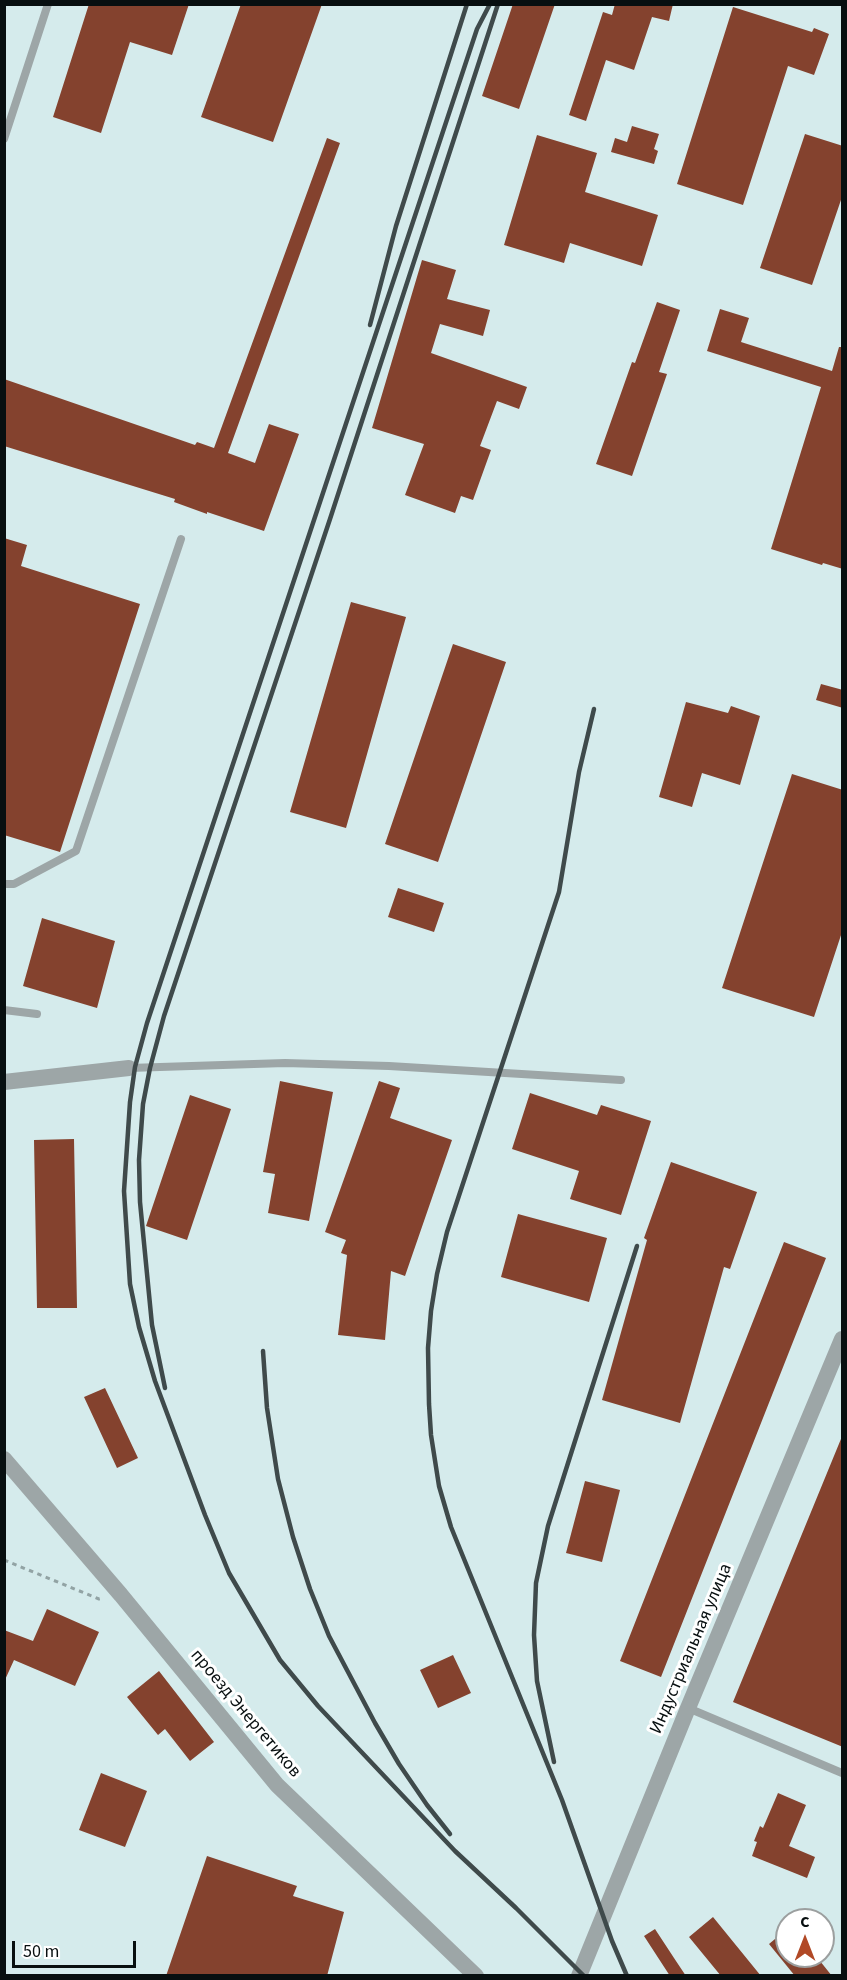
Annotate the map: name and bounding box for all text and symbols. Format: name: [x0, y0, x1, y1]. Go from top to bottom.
street label: Индустриальная улица: [646, 1561, 738, 1737]
street label: проезд Энергетиков: [185, 1646, 305, 1782]
north arrow: [775, 1908, 835, 1968]
text: С: [800, 1911, 810, 1933]
scale bar: [15, 1929, 140, 1967]
text: 50 m: [23, 1939, 59, 1964]

